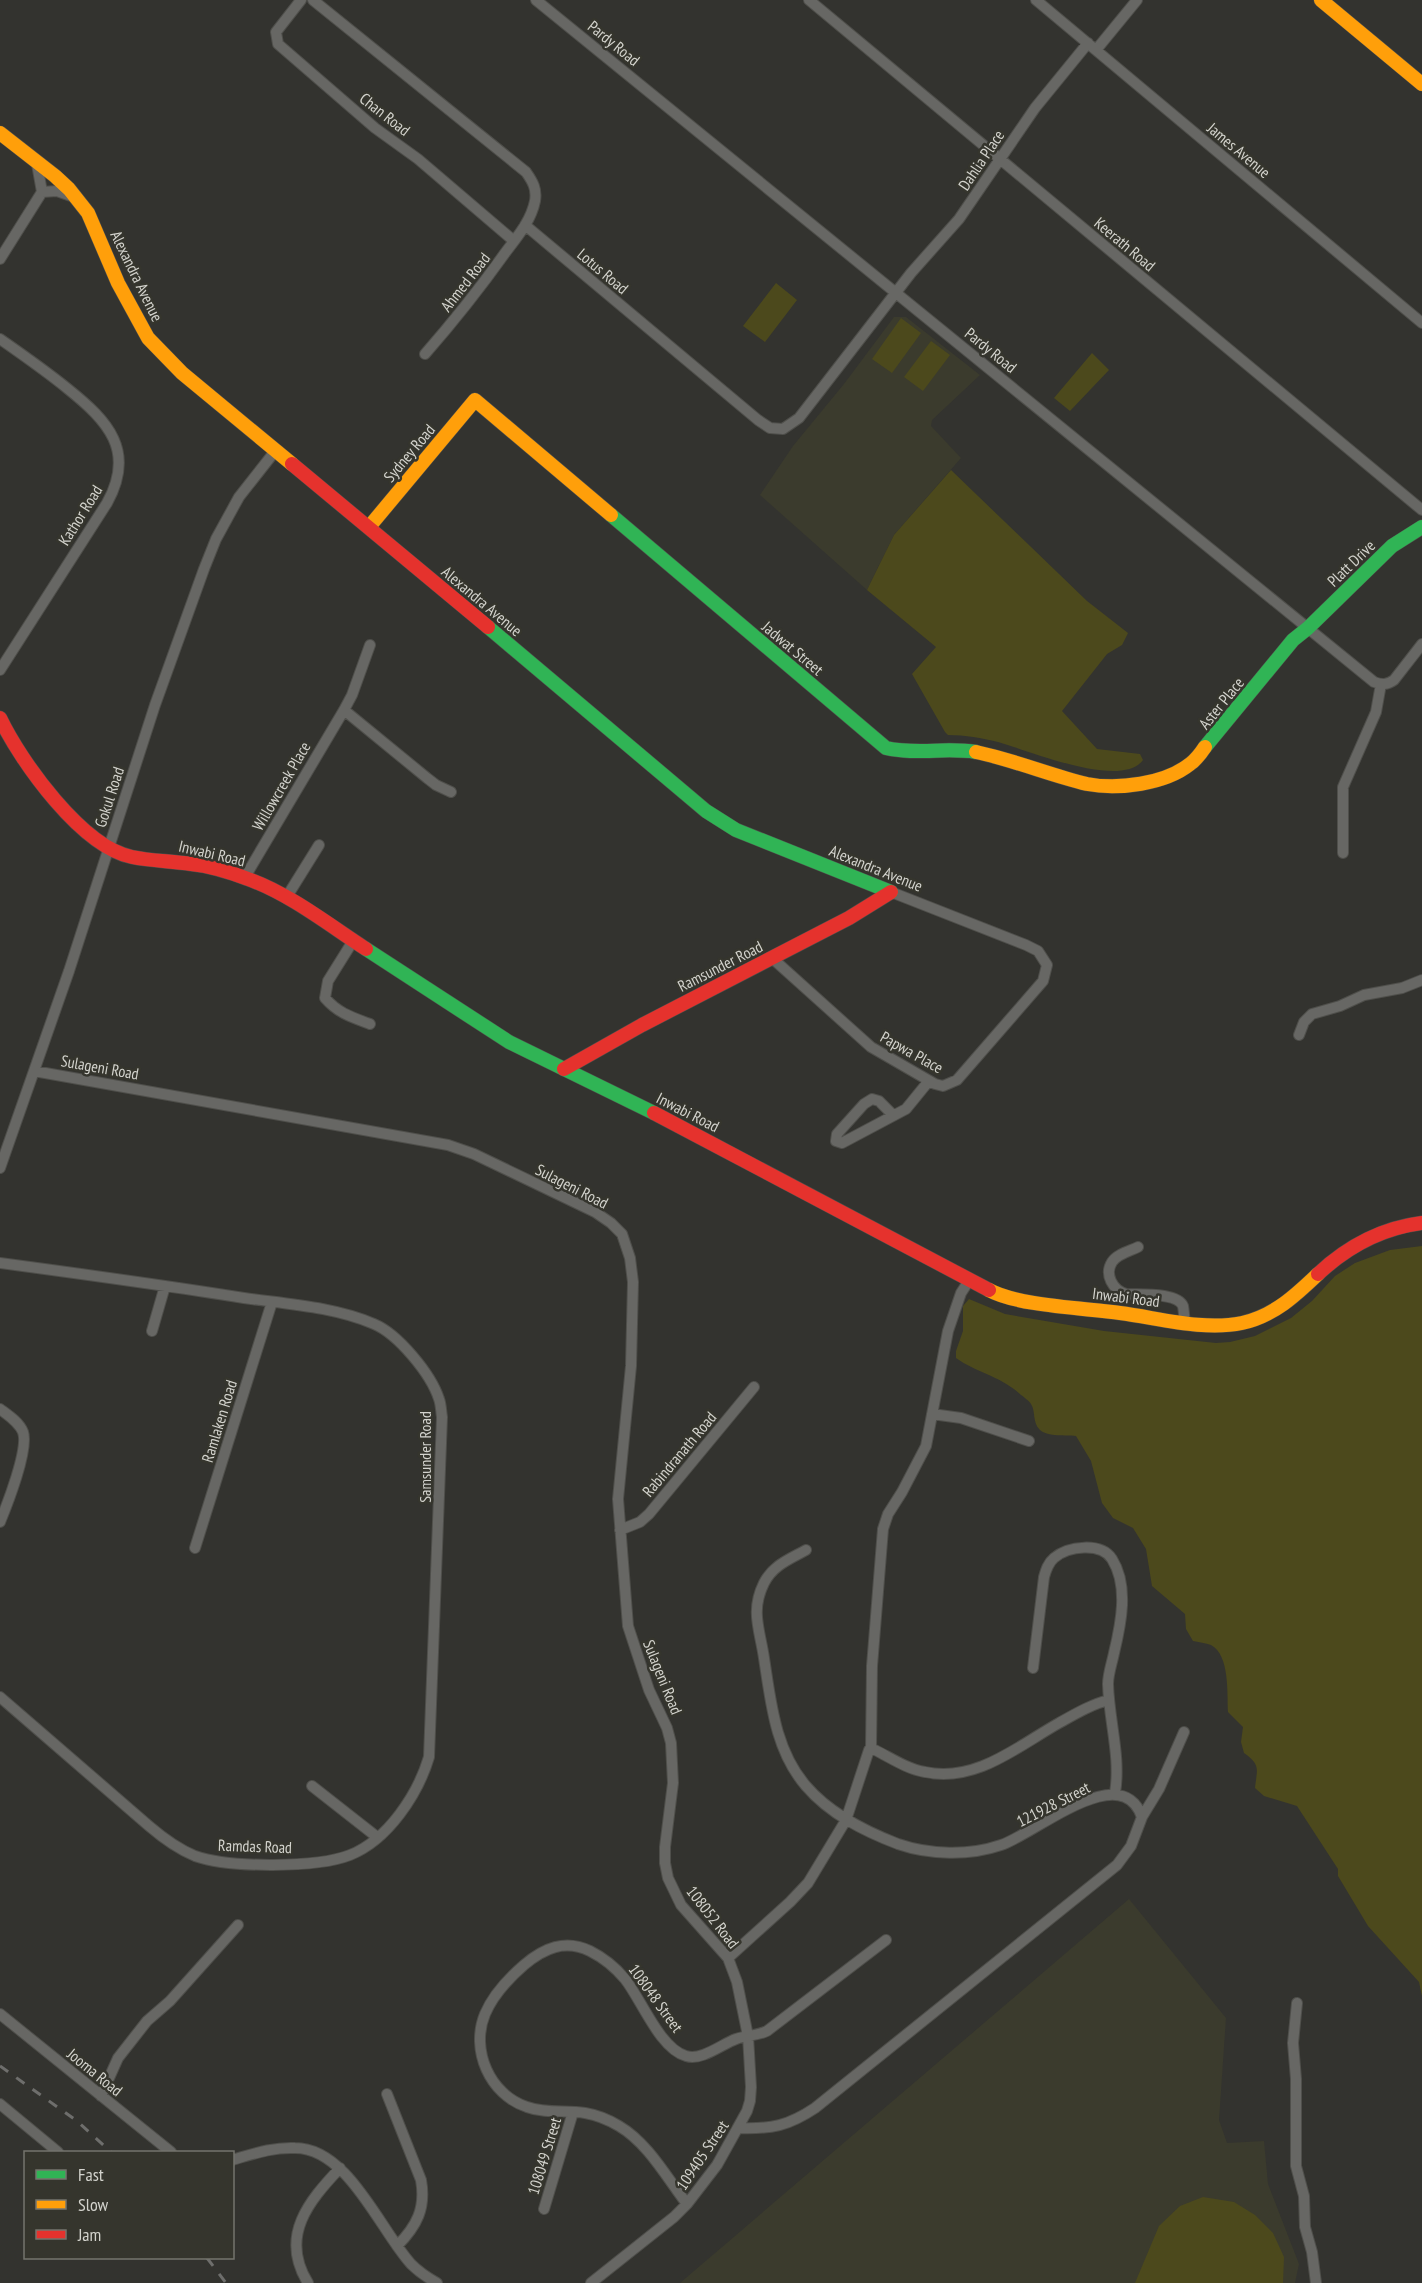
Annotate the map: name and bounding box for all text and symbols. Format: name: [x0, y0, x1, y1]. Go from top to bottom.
street label: Pardy Road: [584, 16, 644, 70]
street label: Chan Road: [356, 88, 414, 140]
street label: James Avenue: [1203, 117, 1275, 182]
street label: Dahlia Place: [954, 126, 1008, 194]
street label: Keerath Road: [1091, 213, 1160, 275]
street label: Alexandra Avenue: [106, 227, 168, 325]
street label: Lotus Road: [573, 244, 633, 298]
street label: Ahmed Road: [436, 249, 494, 315]
street label: Pardy Road: [961, 323, 1021, 377]
street label: Sydney Road: [379, 420, 439, 486]
street label: Kathor Road: [54, 481, 106, 549]
street label: Platt Drive: [1323, 535, 1379, 591]
street label: Alexandra Avenue: [438, 562, 526, 640]
street label: Jadwat Street: [757, 616, 828, 680]
street label: Aster Place: [1194, 673, 1248, 733]
street label: Willowcreek Place: [247, 738, 315, 834]
street label: Gokul Road: [90, 764, 128, 830]
street label: Inwabi Road: [177, 836, 247, 870]
street label: Alexandra Avenue: [826, 840, 926, 896]
street label: Ramsunder Road: [674, 936, 766, 996]
street label: Papwa Place: [877, 1027, 947, 1077]
street label: Sulageni Road: [60, 1050, 141, 1084]
street label: Inwabi Road: [653, 1088, 723, 1136]
street label: Sulageni Road: [532, 1159, 612, 1213]
street label: Inwabi Road: [1091, 1283, 1161, 1311]
street label: Ramlaken Road: [197, 1377, 241, 1465]
street label: Rabindranath Road: [638, 1407, 720, 1501]
street label: Samsunder Road: [415, 1411, 435, 1503]
street label: Sulageni Road: [639, 1637, 687, 1717]
street label: 121928 Street: [1013, 1777, 1094, 1831]
street label: Ramdas Road: [218, 1835, 292, 1857]
street label: 108052 Road: [682, 1882, 744, 1952]
street label: 108048 Street: [624, 1960, 688, 2037]
street label: Jooma Road: [63, 2043, 127, 2100]
street label: 108049 Street: [523, 2114, 565, 2197]
street label: 109405 Street: [671, 2116, 733, 2194]
legend: [24, 2151, 234, 2259]
text: Fast: [78, 2163, 104, 2186]
text: Slow: [78, 2193, 109, 2216]
text: Jam: [77, 2223, 101, 2246]

